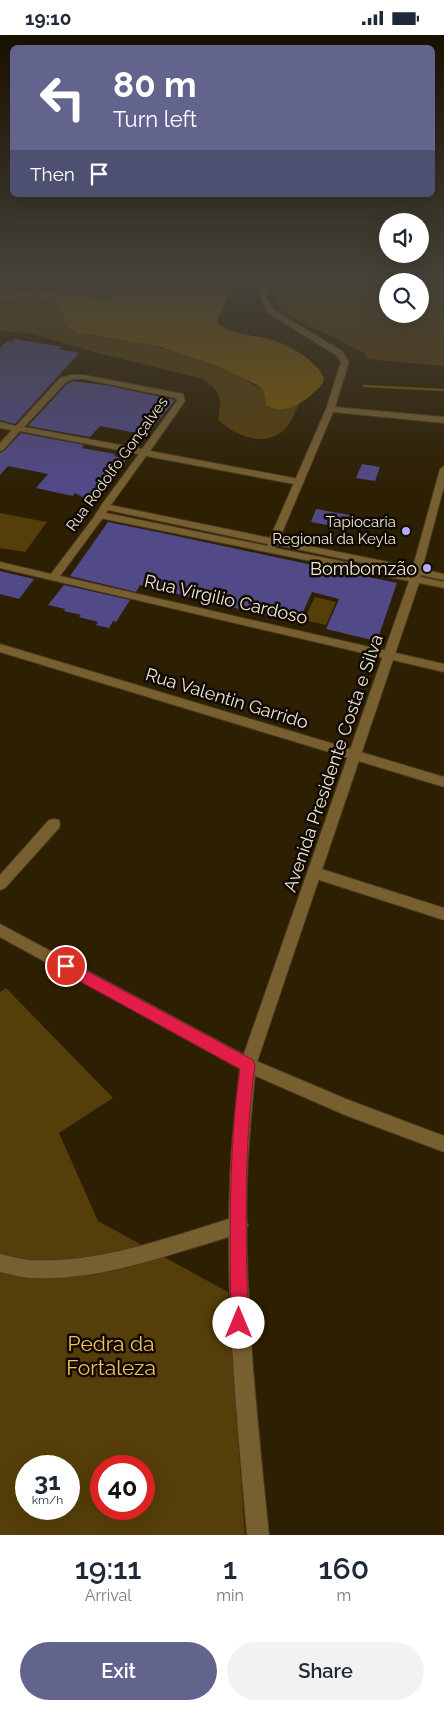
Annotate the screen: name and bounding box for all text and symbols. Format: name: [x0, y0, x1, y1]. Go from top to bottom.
text: 19:10: [25, 7, 71, 29]
text: 80 m: [113, 64, 197, 105]
icon: left: [30, 65, 95, 130]
text: Turn left: [113, 106, 197, 132]
icon: arrive: [85, 160, 113, 188]
text: Then: [30, 163, 75, 185]
map controls: [379, 213, 429, 323]
button: sound: [379, 213, 429, 263]
button: search: [379, 273, 429, 323]
street label: Rua Rodolfo Gonçalves: [62, 393, 172, 535]
place label: Tapiocaria Regional da Keyla: [272, 513, 396, 548]
marker: Tapiocaria Regional da Keyla: [400, 525, 412, 537]
place label: Bombomzão: [310, 558, 417, 579]
marker: Bombomzão: [421, 562, 433, 574]
street label: Rua Virgilio Cardoso: [142, 570, 310, 628]
street label: Avenida Presidente Costa e Silva: [279, 631, 387, 895]
street label: Rua Valentin Garrido: [143, 663, 311, 733]
pin: [45, 945, 87, 987]
icon: arrive: [52, 952, 80, 980]
position arrow: [212, 1296, 264, 1348]
park label: Pedra da Fortaleza: [66, 1331, 156, 1380]
speed limit sign: 40: [90, 1455, 155, 1520]
text: 31: [34, 1466, 61, 1496]
text: km/h: [32, 1493, 63, 1507]
text: 19:11: [75, 1551, 141, 1586]
text: 1: [223, 1551, 237, 1586]
text: 160: [318, 1551, 369, 1586]
text: Arrival: [85, 1586, 132, 1605]
text: min: [216, 1586, 244, 1605]
text: m: [337, 1586, 351, 1605]
button: Exit: [20, 1642, 217, 1700]
button: Share: [227, 1642, 424, 1700]

